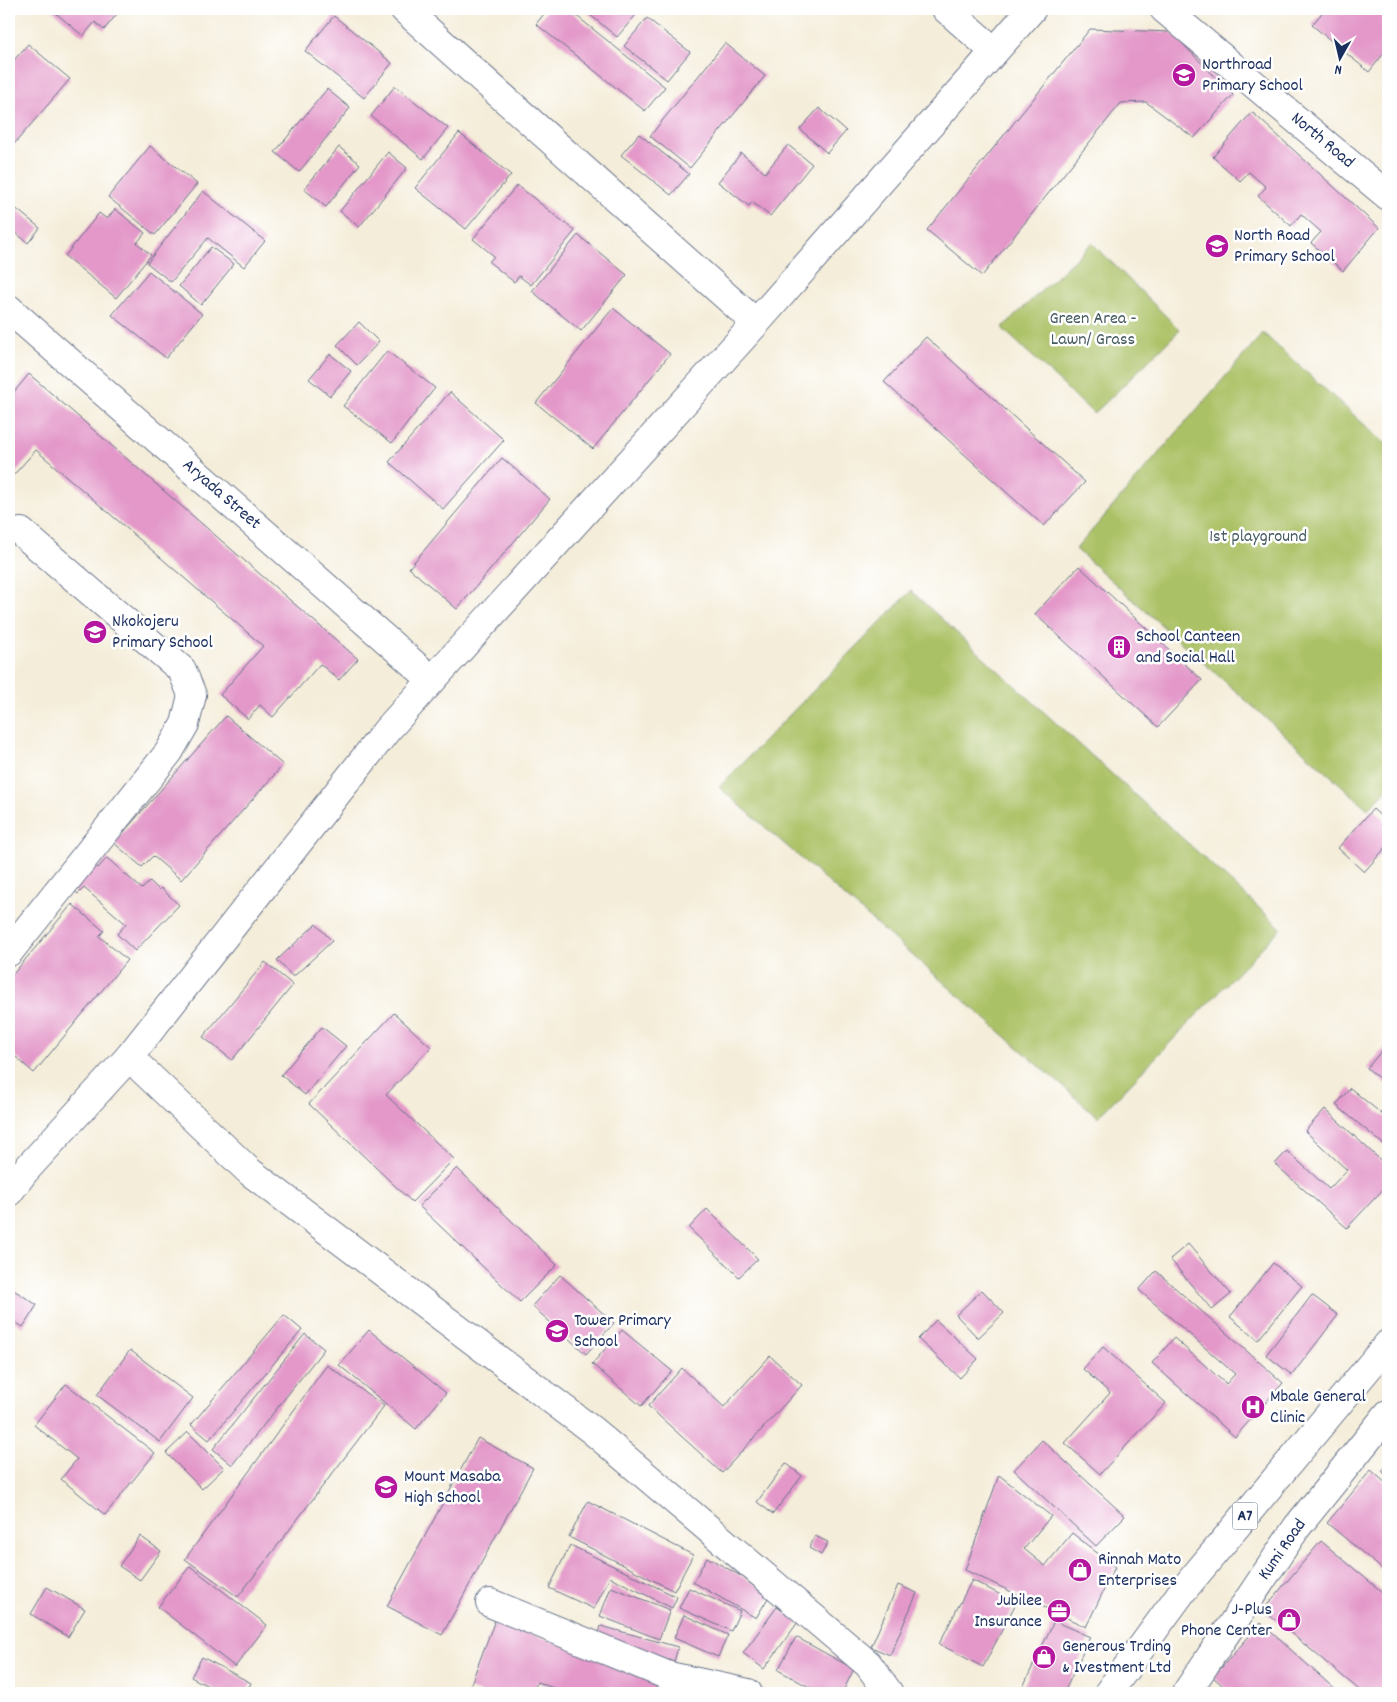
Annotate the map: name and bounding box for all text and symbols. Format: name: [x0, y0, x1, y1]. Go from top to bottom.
north arrow: [1314, 32, 1364, 82]
place label: Northroad Primary School: [1202, 53, 1303, 99]
text: N: [1334, 58, 1343, 79]
school or university icon: Northroad Primary School: [1171, 62, 1197, 88]
street label: North Road: [1285, 107, 1359, 175]
place label: North Road Primary School: [1234, 224, 1335, 270]
school or university icon: North Road Primary School: [1204, 233, 1230, 259]
park label: Green Area - Lawn/ Grass: [1049, 307, 1137, 353]
street label: Aryada Street: [176, 454, 266, 536]
park label: 1st playground: [1209, 525, 1307, 550]
place label: Nkokojeru Primary School: [112, 610, 213, 656]
school or university icon: Nkokojeru Primary School: [82, 619, 108, 645]
place label: School Canteen and Social Hall: [1136, 625, 1240, 671]
building icon: School Canteen and Social Hall: [1106, 634, 1132, 660]
place label: Tower Primary School: [574, 1309, 672, 1355]
school or university icon: Tower Primary School: [544, 1318, 570, 1344]
place label: Mbale General Clinic: [1270, 1385, 1366, 1431]
hospital icon: Mbale General Clinic: [1240, 1394, 1266, 1420]
place label: Mount Masaba High School: [404, 1465, 501, 1511]
school or university icon: Mount Masaba High School: [373, 1474, 399, 1500]
road number: A7: [1232, 1502, 1258, 1530]
street label: Kumi Road: [1253, 1514, 1313, 1586]
place label: Rinnah Mato Enterprises: [1098, 1548, 1181, 1594]
shop icon: Rinnah Mato Enterprises: [1067, 1557, 1093, 1583]
place label: Jubilee Insurance: [974, 1589, 1042, 1635]
office icon: Jubilee Insurance: [1046, 1598, 1072, 1624]
place label: J-Plus Phone Center: [1181, 1598, 1272, 1644]
shop icon: J-Plus Phone Center: [1276, 1607, 1302, 1633]
place label: Generous Trding & Ivestment Ltd: [1062, 1635, 1171, 1681]
shop icon: Generous Trding & Ivestment Ltd: [1031, 1644, 1057, 1670]

